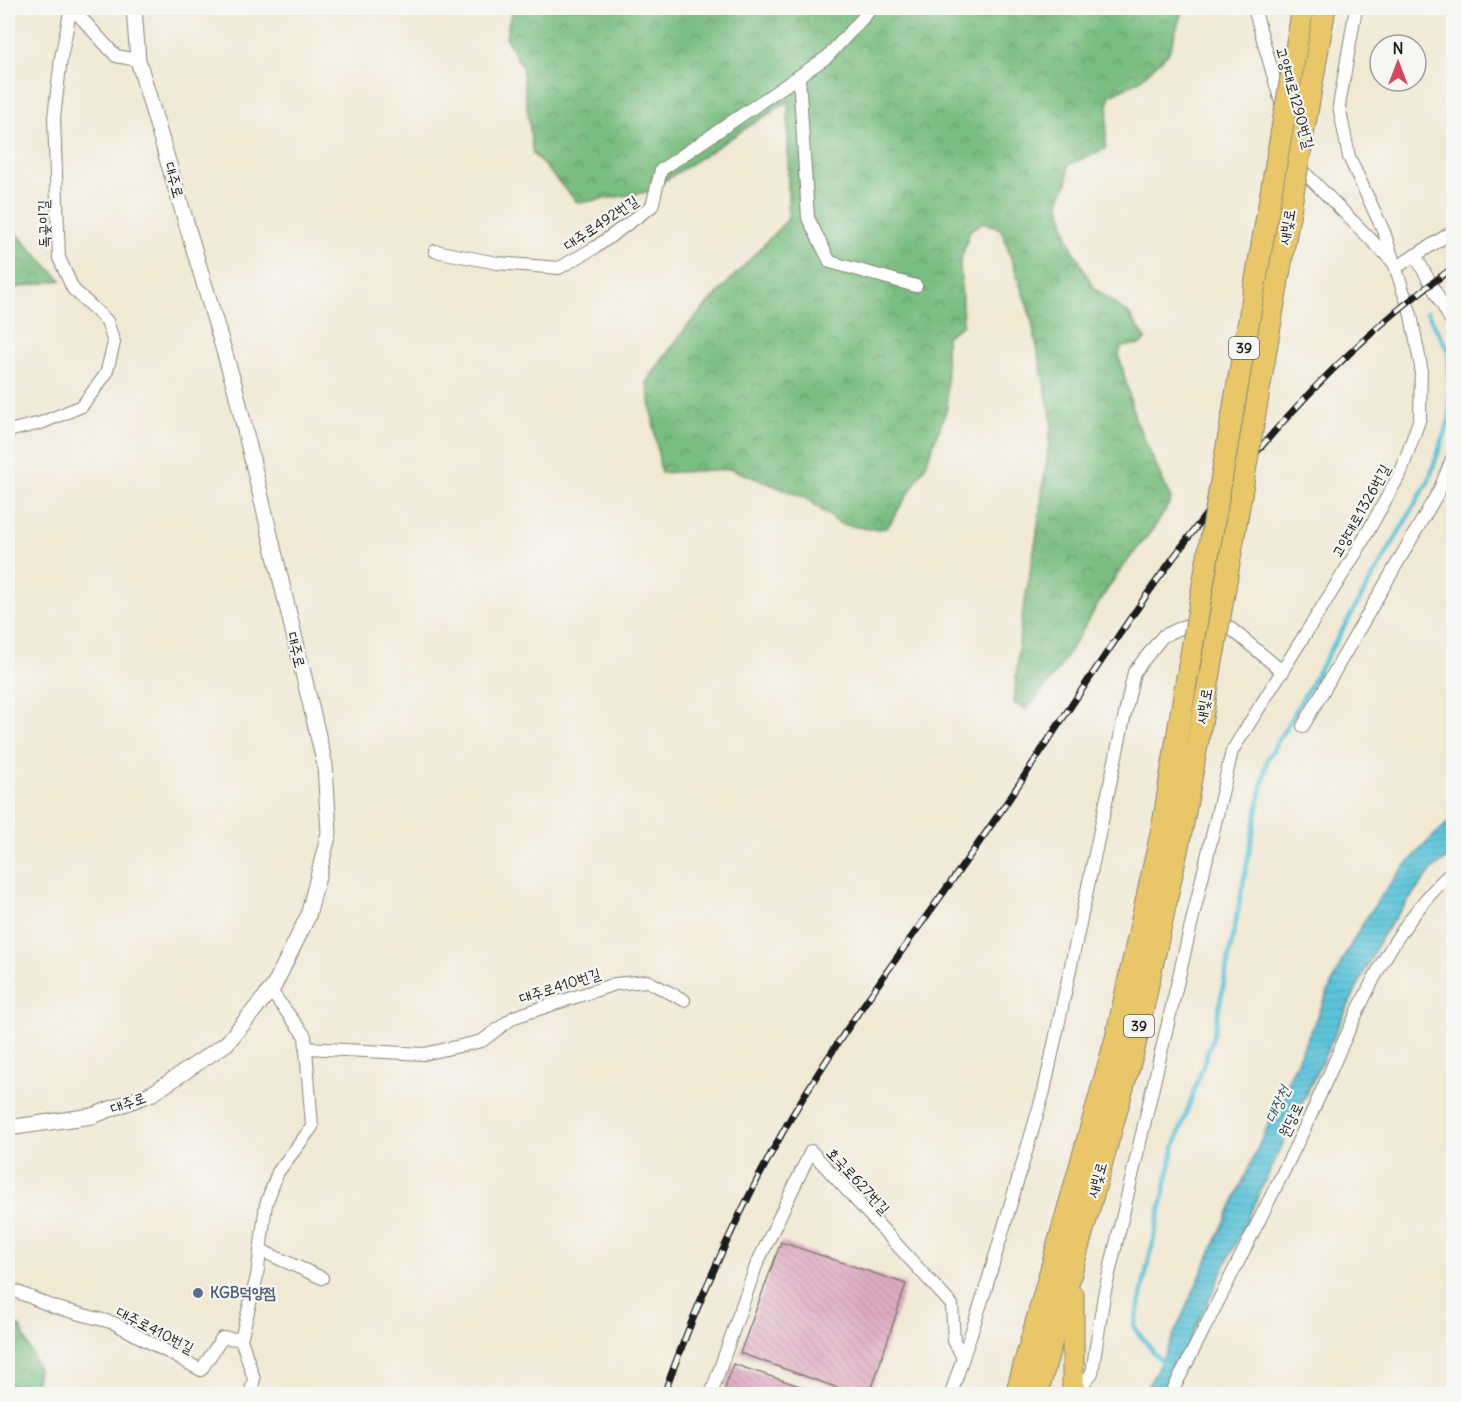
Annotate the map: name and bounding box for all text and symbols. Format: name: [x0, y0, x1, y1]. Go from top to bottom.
north arrow: [1368, 33, 1428, 93]
text: N: [1392, 38, 1404, 58]
street label: 고양대로1290번길: [1272, 45, 1319, 151]
street label: 대주로: [160, 160, 189, 200]
street label: 대주로492번길: [560, 191, 642, 254]
street label: 독곶이길: [34, 200, 53, 248]
street label: 새빛로: [1274, 207, 1299, 246]
road number: 39: [1229, 337, 1259, 359]
street label: 고양대로1326번길: [1327, 461, 1394, 561]
street label: 대주로: [283, 630, 310, 670]
street label: 새빛로: [1191, 686, 1216, 725]
street label: 대주로410번길: [517, 963, 603, 1008]
road number: 39: [1124, 1015, 1154, 1037]
water label: 대장천: [1260, 1080, 1295, 1126]
street label: 대주로: [108, 1087, 148, 1118]
street label: 원당로: [1274, 1099, 1307, 1140]
street label: 호국로627번길: [823, 1143, 894, 1218]
street label: 새빛로: [1082, 1160, 1111, 1200]
place label: KGB덕양점: [210, 1283, 276, 1302]
marker: KGB덕양점: [191, 1286, 205, 1300]
street label: 대주로410번길: [113, 1302, 197, 1357]

